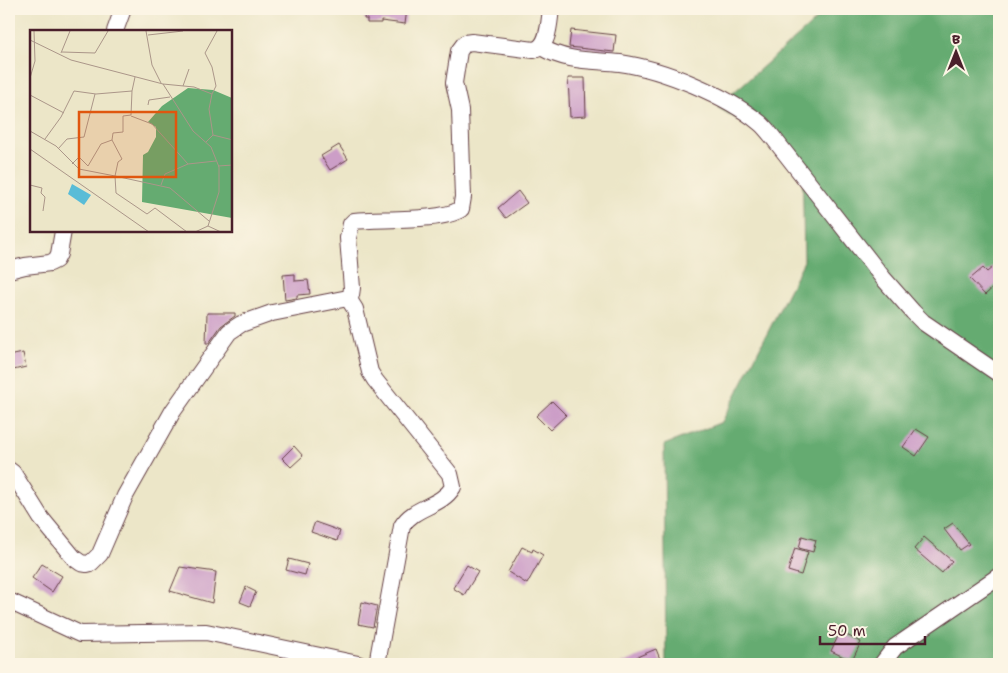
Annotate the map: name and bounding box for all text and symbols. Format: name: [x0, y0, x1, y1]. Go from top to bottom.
north arrow: [930, 28, 980, 78]
inset map: [30, 30, 232, 232]
text: B: [952, 30, 961, 48]
scale bar: [820, 613, 926, 645]
text: 50 m: [828, 621, 866, 641]

